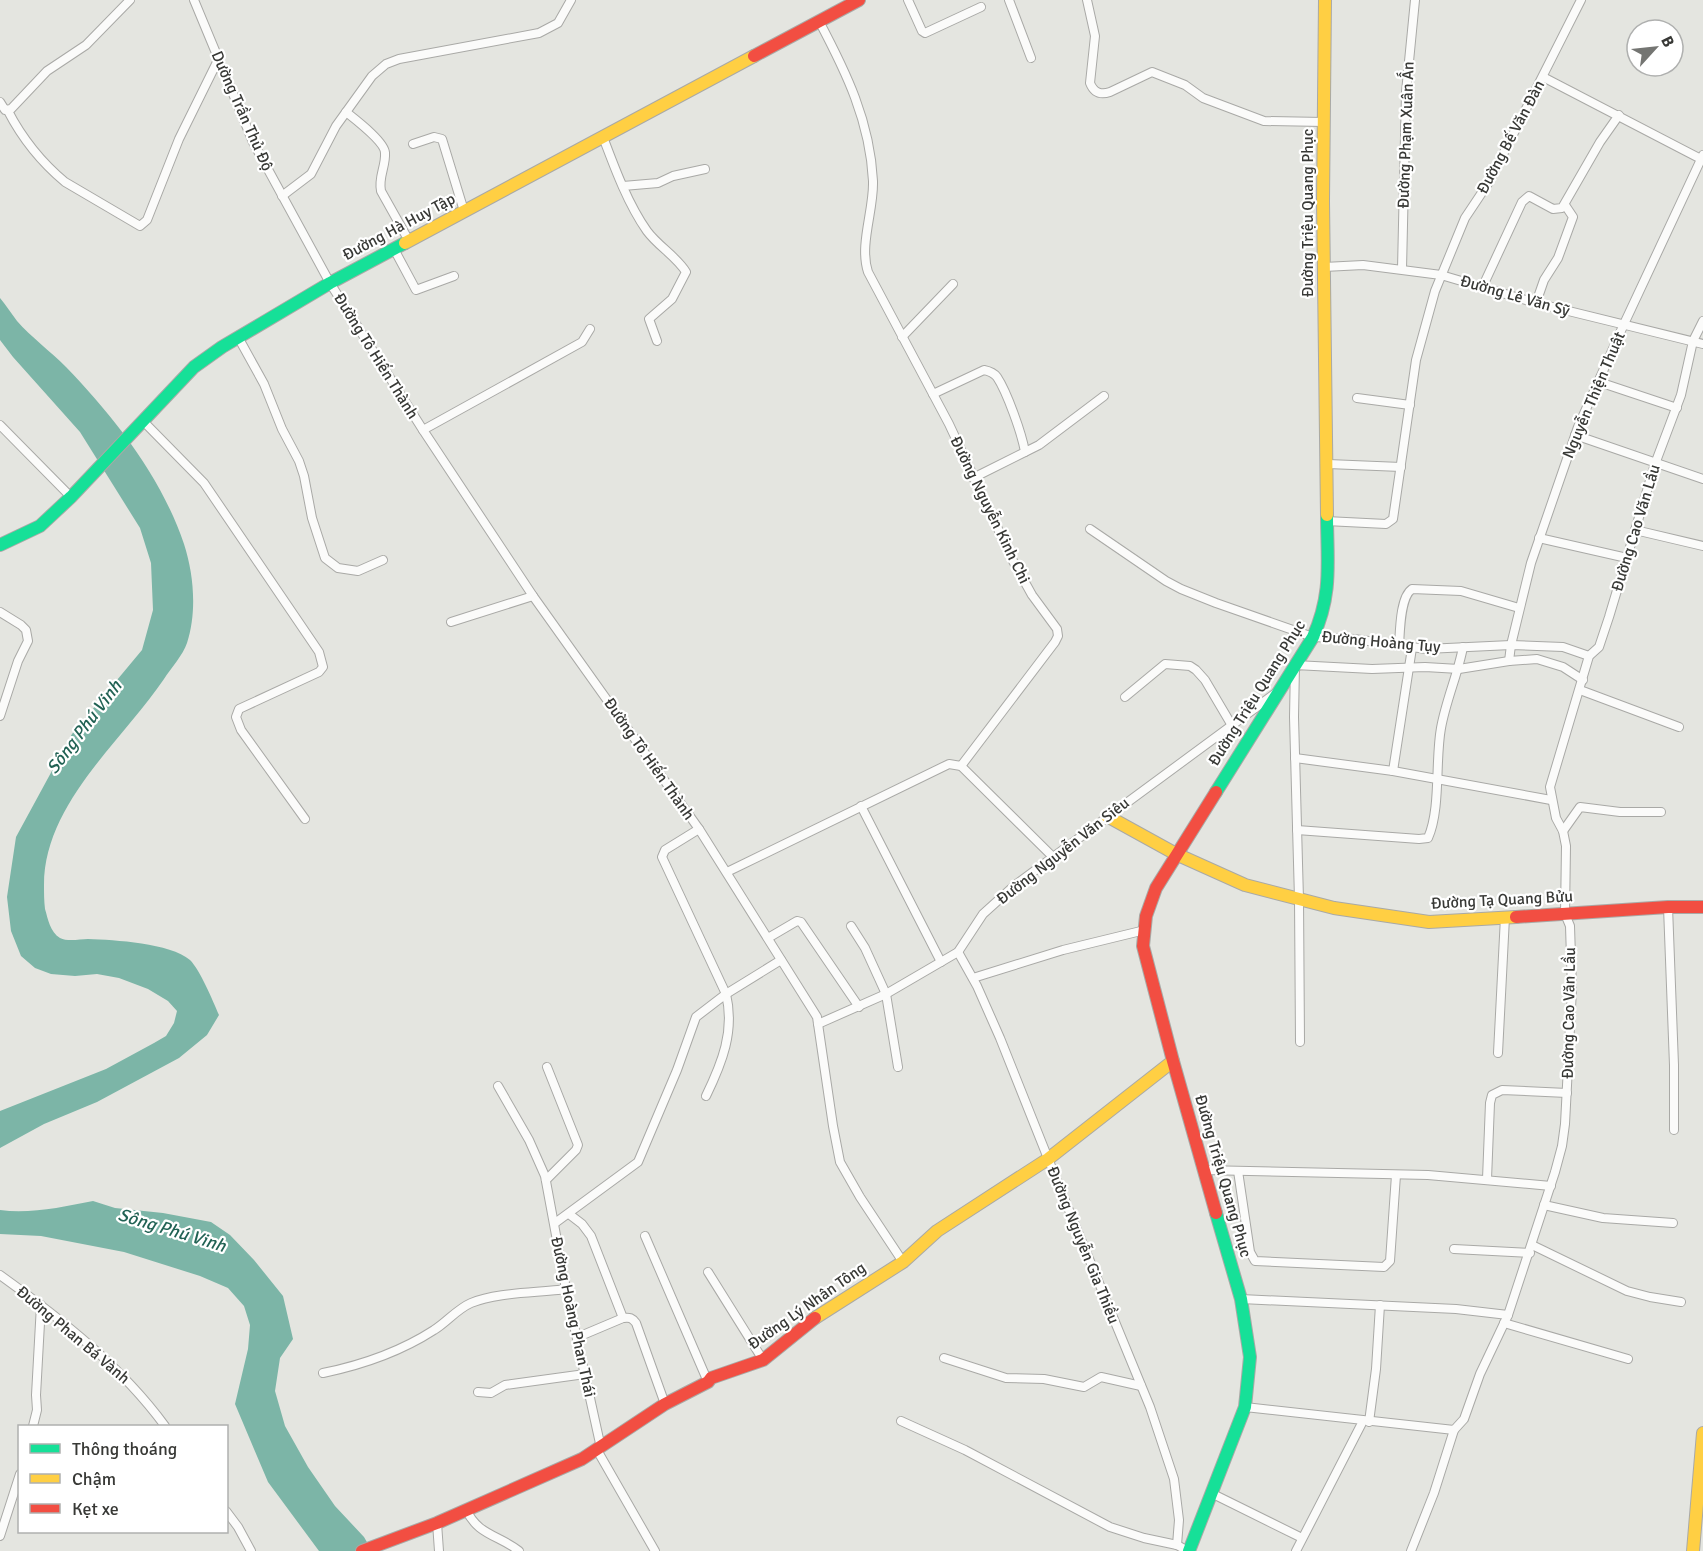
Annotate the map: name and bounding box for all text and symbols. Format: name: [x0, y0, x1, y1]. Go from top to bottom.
north arrow: [1625, 18, 1685, 78]
text: B: [1656, 33, 1679, 51]
street label: Dường Trần Thủ Độ: [207, 48, 277, 174]
street label: Đường Phạm Xuân Ấn: [1391, 61, 1419, 209]
street label: Đường Bế Văn Đàn: [1473, 77, 1549, 197]
street label: Đường Triệu Quang Phục: [1298, 129, 1318, 297]
street label: Đường Hà Huy Tập: [339, 189, 459, 265]
street label: Đường Lê Văn Sỹ: [1458, 271, 1573, 321]
street label: Đường Tô Hiến Thành: [329, 289, 423, 423]
street label: Nguyễn Thiện Thuật: [1558, 328, 1630, 461]
street label: Đường Nguyễn Kinh Chi: [946, 433, 1034, 587]
street label: Đường Cao Văn Lầu: [1607, 462, 1665, 594]
street label: Đường Triệu Quang Phục: [1204, 616, 1310, 770]
street label: Đường Hoàng Tụy: [1321, 627, 1442, 657]
water label: Sông Phú Vinh: [42, 675, 127, 778]
street label: Đường Tô Hiến Thành: [599, 694, 699, 824]
street label: Đường Nguyễn Văn Siêu: [993, 793, 1133, 909]
street label: Đường Tạ Quang Bửu: [1430, 886, 1574, 914]
street label: Đường Cao Văn Lầu: [1558, 947, 1580, 1079]
street label: Đường Triệu Quang Phục: [1190, 1092, 1256, 1260]
street label: Đường Nguyễn Gia Thiều: [1042, 1163, 1124, 1327]
water label: Sông Phú Vinh: [116, 1203, 230, 1257]
street label: Đường Hoàng Phan Thái: [546, 1235, 600, 1399]
street label: Đường Lý Nhân Tông: [744, 1258, 870, 1354]
street label: Đường Phan Bá Vành: [12, 1282, 134, 1388]
legend: [18, 1425, 228, 1533]
text: Thông thoáng: [72, 1438, 177, 1460]
text: Chậm: [72, 1468, 116, 1490]
text: Kẹt xe: [72, 1498, 119, 1520]

